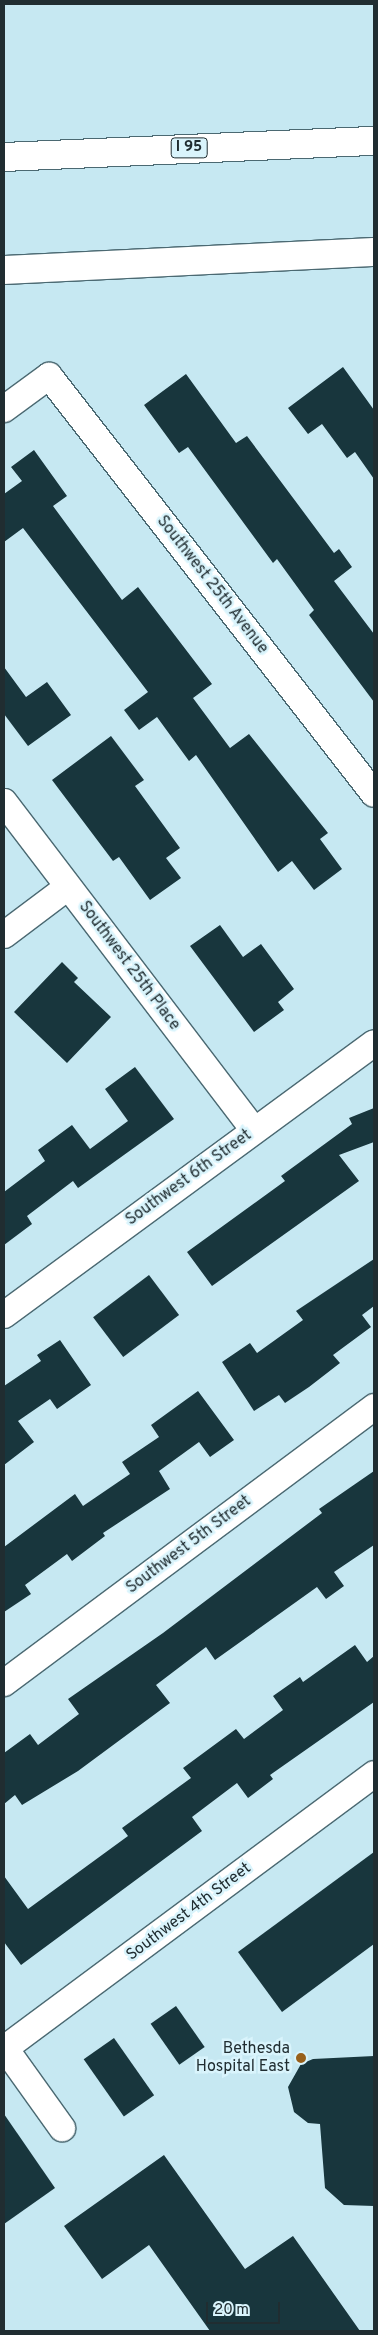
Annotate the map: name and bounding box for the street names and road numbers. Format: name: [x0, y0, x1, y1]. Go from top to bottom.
road number: I 95: [170, 136, 208, 160]
street label: Southwest 25th Avenue: [152, 512, 272, 658]
street label: Southwest 25th Place: [74, 898, 184, 1034]
street label: Southwest 6th Street: [122, 1126, 256, 1230]
street label: Southwest 5th Street: [123, 1492, 255, 1598]
street label: Southwest 4th Street: [123, 1859, 255, 1965]

